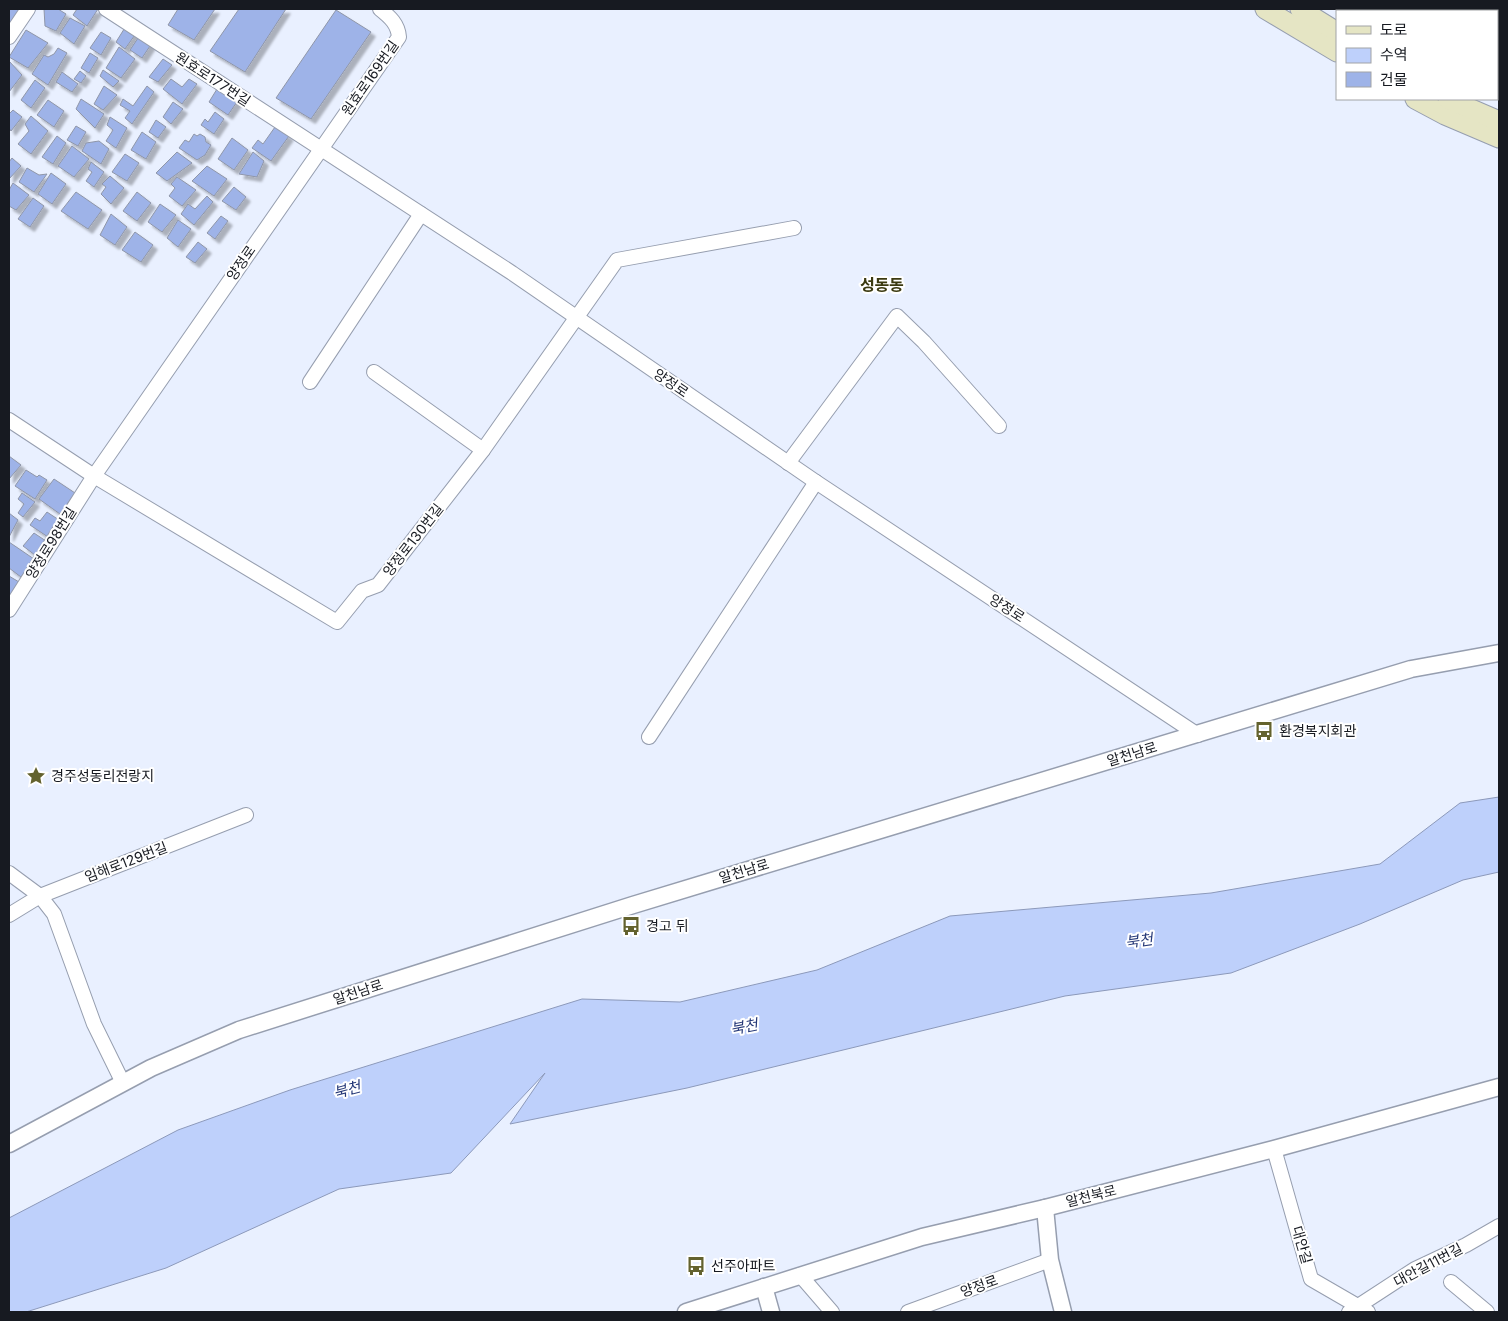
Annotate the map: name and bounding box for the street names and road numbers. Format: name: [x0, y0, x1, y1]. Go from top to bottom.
street label: 원효로169번길: [338, 37, 402, 118]
street label: 원효로177번길: [172, 48, 254, 109]
street label: 양정로: [223, 242, 259, 283]
street label: 양정로: [651, 365, 692, 401]
street label: 양정로130번길: [379, 500, 446, 579]
street label: 양정로98번길: [22, 504, 79, 582]
street label: 양정로: [986, 590, 1028, 625]
street label: 알천남로: [1105, 738, 1159, 769]
street label: 임해로129번길: [82, 838, 170, 885]
street label: 알천남로: [717, 855, 771, 886]
street label: 알천남로: [331, 975, 385, 1008]
street label: 알천북로: [1064, 1181, 1118, 1210]
street label: 대안길: [1289, 1224, 1316, 1266]
street label: 대안길11번길: [1390, 1239, 1465, 1290]
street label: 양정로: [958, 1271, 1000, 1300]

